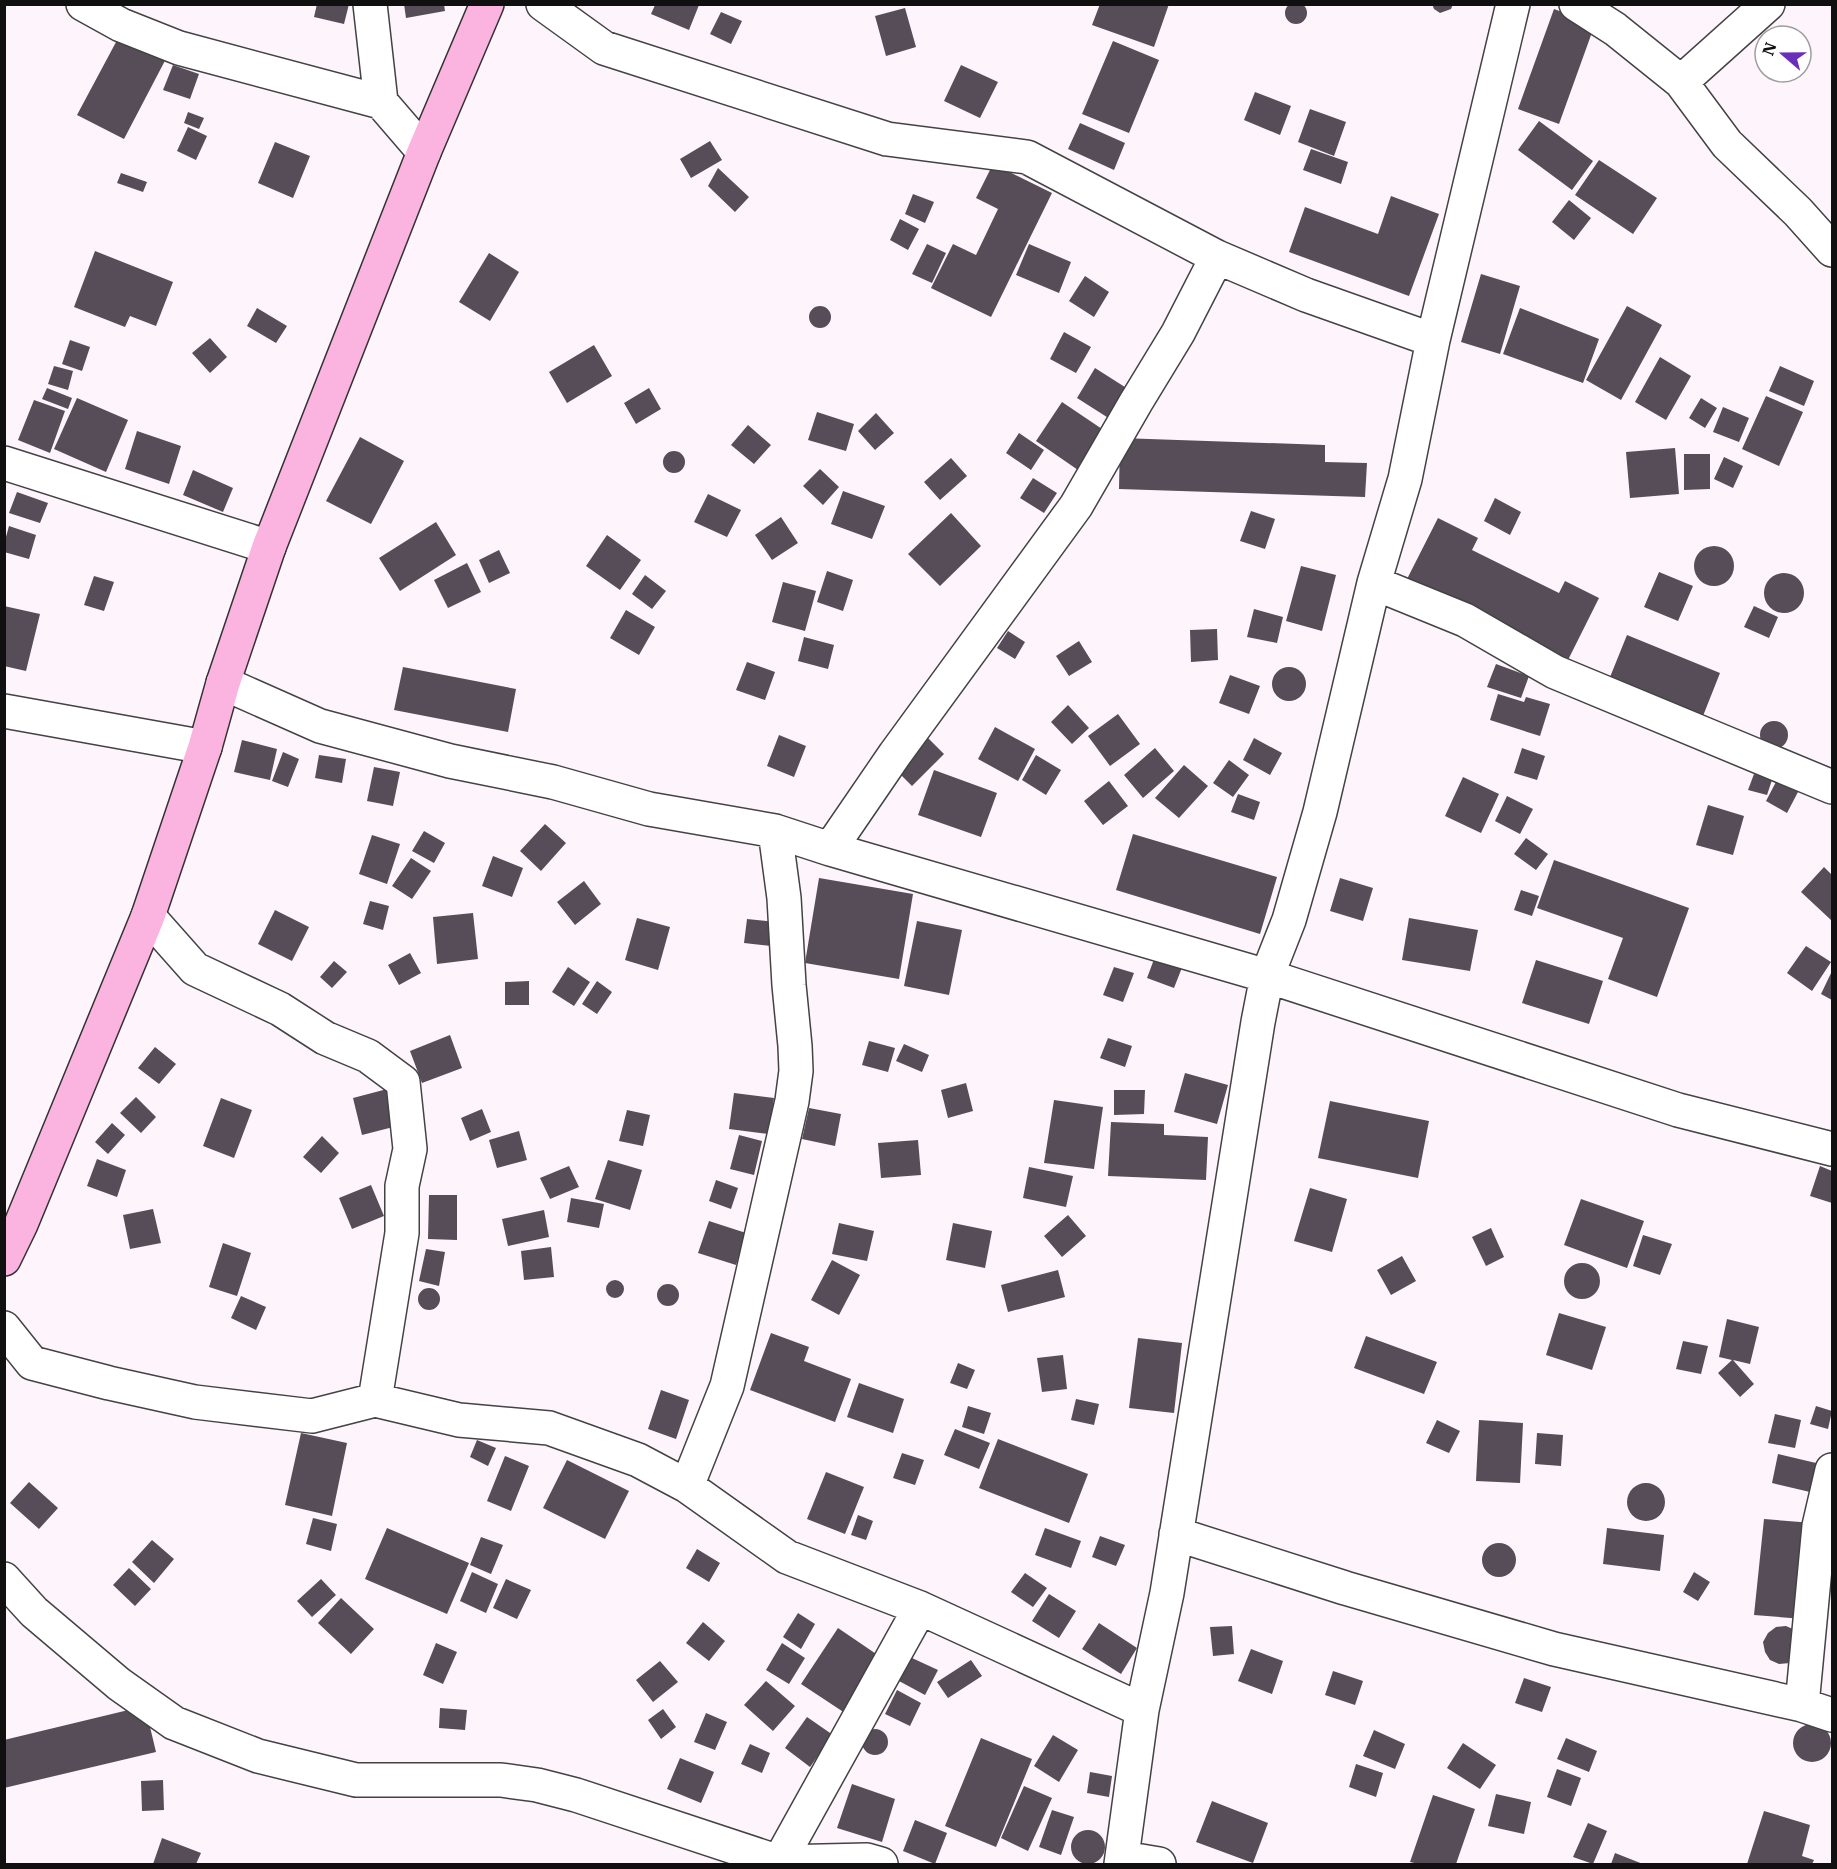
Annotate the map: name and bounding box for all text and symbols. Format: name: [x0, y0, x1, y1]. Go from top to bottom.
north arrow: [1753, 24, 1813, 84]
text: N: [1757, 40, 1780, 58]

